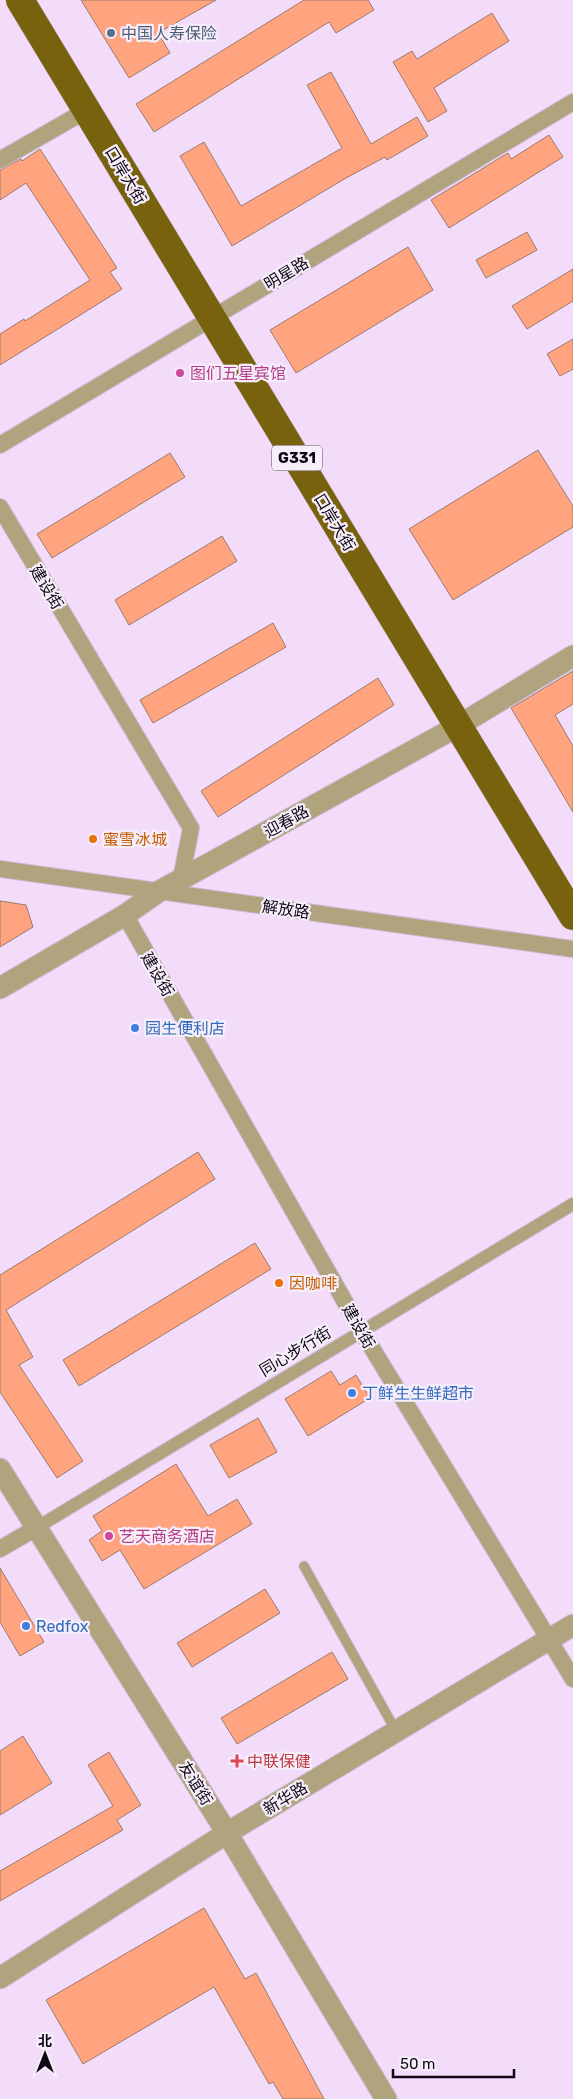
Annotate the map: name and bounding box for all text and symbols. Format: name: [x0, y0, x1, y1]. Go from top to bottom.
place label: 中国人寿保险: [121, 24, 217, 43]
marker: 中国人寿保险: [105, 27, 117, 39]
street label: 口岸大街: [101, 143, 150, 208]
street label: 明星路: [261, 253, 312, 294]
place label: 图们五星宾馆: [190, 364, 286, 383]
marker: 图们五星宾馆: [174, 367, 186, 379]
road number: G331: [272, 446, 322, 470]
street label: 口岸大街: [310, 490, 359, 555]
street label: 建设街: [26, 562, 67, 613]
street label: 迎春路: [261, 801, 312, 841]
place label: 蜜雪冰城: [103, 830, 167, 849]
marker: 蜜雪冰城: [87, 833, 99, 845]
street label: 解放路: [261, 897, 311, 922]
street label: 建设街: [137, 949, 178, 1000]
place label: 园生便利店: [145, 1019, 225, 1038]
marker: 园生便利店: [129, 1022, 141, 1034]
place label: 因咖啡: [289, 1274, 337, 1293]
marker: 因咖啡: [273, 1277, 285, 1289]
street label: 建设街: [338, 1301, 379, 1352]
street label: 同心步行街: [256, 1323, 334, 1380]
place label: 丁鲜生生鲜超市: [362, 1384, 474, 1403]
marker: 丁鲜生生鲜超市: [346, 1387, 358, 1399]
place label: 艺天商务酒店: [119, 1527, 215, 1546]
marker: 艺天商务酒店: [103, 1530, 115, 1542]
place label: Redfox: [36, 1617, 89, 1636]
marker: Redfox: [20, 1620, 32, 1632]
place label: 中联保健: [247, 1752, 311, 1771]
marker: 中联保健: [231, 1755, 243, 1767]
street label: 友谊街: [175, 1758, 216, 1809]
street label: 新华路: [260, 1778, 311, 1819]
north arrow: [20, 2029, 70, 2079]
text: 北: [38, 2033, 52, 2050]
scale bar: [393, 2046, 514, 2078]
text: 50 m: [400, 2055, 435, 2073]

